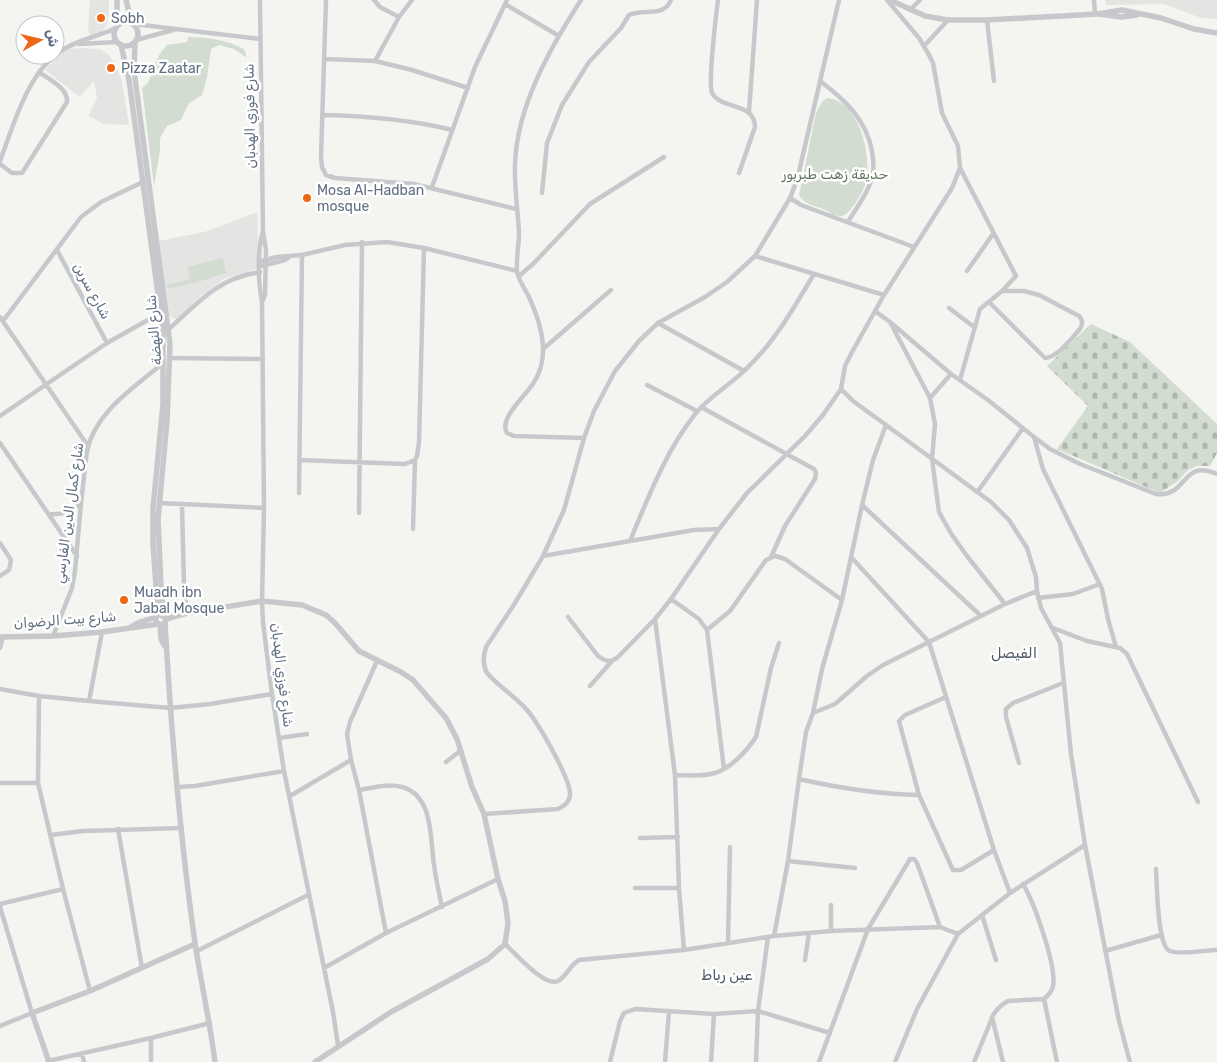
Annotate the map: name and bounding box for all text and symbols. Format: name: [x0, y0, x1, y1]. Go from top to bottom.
place label: Sobh: [111, 10, 145, 27]
marker: Sobh: [95, 12, 107, 24]
north arrow: [15, 15, 65, 65]
text: ش: [43, 28, 62, 48]
place label: Pizza Zaatar: [121, 60, 202, 77]
marker: Pizza Zaatar: [105, 62, 117, 74]
street label: شارع فوزي الهدبان: [241, 63, 261, 169]
park label: حديقة زهت طبربور: [781, 166, 888, 183]
place label: Mosa Al-Hadban mosque: [317, 182, 424, 215]
marker: Mosa Al-Hadban mosque: [301, 192, 313, 204]
street label: شارع سرين: [68, 260, 114, 323]
street label: شارع النهضة: [142, 294, 168, 366]
street label: شارع كمال الدين الفارسي: [51, 441, 89, 585]
place label: Muadh ibn Jabal Mosque: [134, 584, 225, 617]
marker: Muadh ibn Jabal Mosque: [118, 594, 130, 606]
street label: شارع بيت الرضوان: [13, 608, 117, 634]
street label: شارع فوزي الهدبان: [265, 622, 297, 728]
district label: الفيصل: [991, 644, 1037, 662]
district label: عين رباط: [701, 966, 753, 984]

